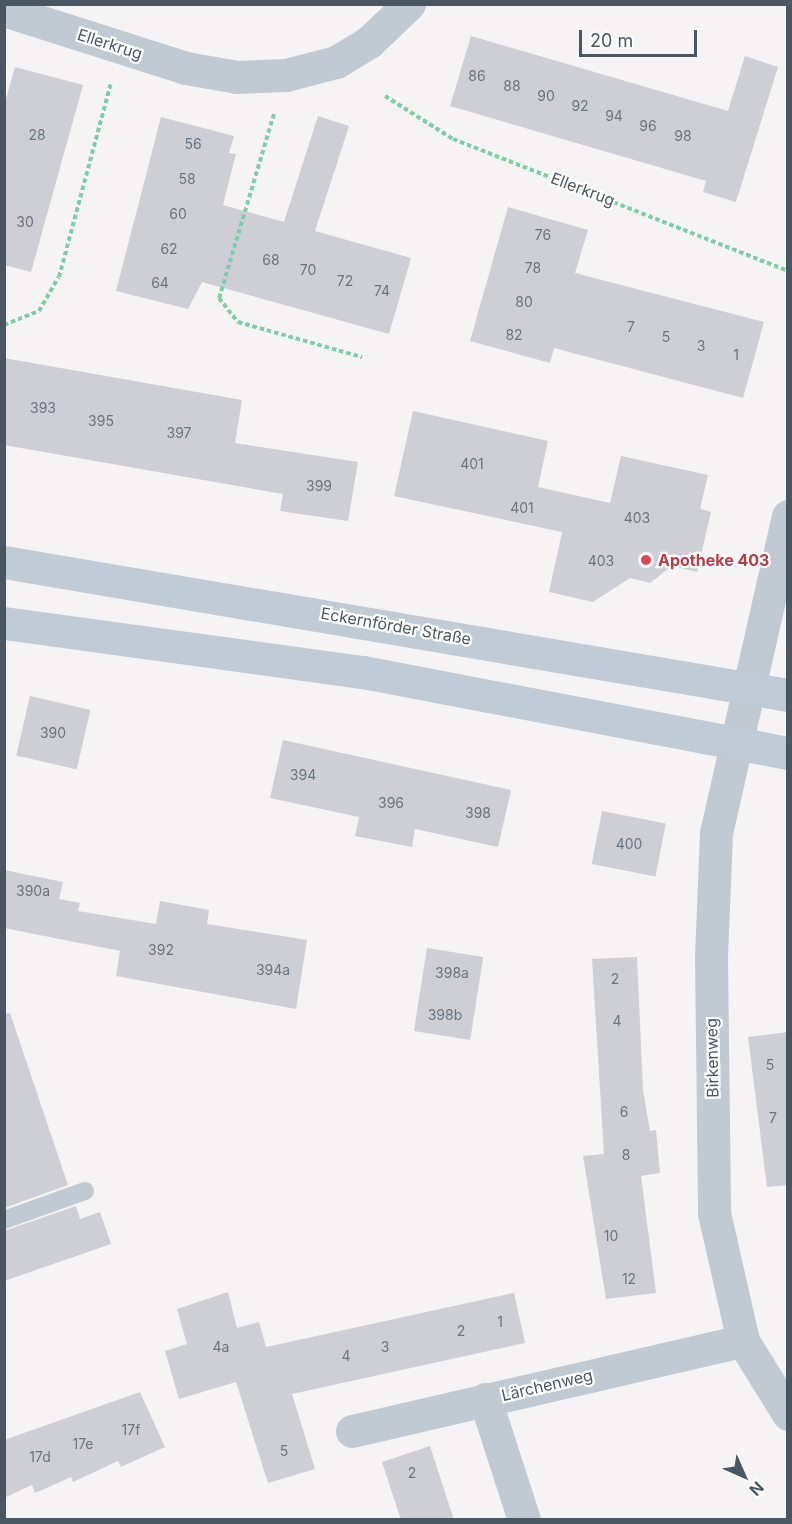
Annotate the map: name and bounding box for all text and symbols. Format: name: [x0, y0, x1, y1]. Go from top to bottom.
scale bar: [582, 18, 700, 56]
street label: Ellerkrug: [75, 25, 145, 63]
text: 20 m: [590, 30, 633, 51]
house number: 86: [468, 68, 486, 84]
house number: 88: [503, 78, 521, 94]
house number: 90: [537, 88, 555, 104]
house number: 92: [571, 98, 589, 114]
house number: 94: [605, 108, 623, 124]
house number: 96: [639, 118, 657, 134]
house number: 28: [28, 127, 46, 143]
house number: 98: [674, 128, 692, 144]
house number: 56: [184, 136, 202, 152]
street label: Ellerkrug: [548, 168, 618, 210]
house number: 58: [178, 171, 196, 187]
house number: 60: [169, 206, 187, 222]
house number: 30: [16, 214, 34, 230]
house number: 76: [535, 227, 551, 243]
house number: 62: [160, 241, 178, 257]
house number: 68: [262, 252, 280, 268]
house number: 78: [525, 260, 541, 276]
house number: 70: [300, 262, 316, 278]
house number: 72: [337, 273, 353, 289]
house number: 64: [151, 275, 169, 291]
house number: 74: [374, 283, 390, 299]
house number: 80: [515, 294, 533, 310]
house number: 7: [627, 319, 635, 335]
house number: 82: [505, 327, 523, 343]
house number: 5: [662, 329, 670, 345]
house number: 3: [697, 338, 705, 354]
house number: 1: [733, 347, 739, 363]
house number: 393: [30, 400, 56, 416]
house number: 395: [88, 413, 114, 429]
house number: 397: [167, 425, 191, 441]
house number: 401: [460, 456, 484, 472]
house number: 399: [306, 478, 332, 494]
house number: 401: [510, 500, 534, 516]
house number: 403: [624, 510, 650, 526]
place label: Apotheke 403: [658, 550, 769, 570]
house number: 403: [588, 553, 614, 569]
marker: Apotheke 403: [639, 553, 653, 567]
street label: Eckernförder Straße: [319, 603, 473, 649]
house number: 390: [40, 725, 66, 741]
house number: 394: [290, 767, 316, 783]
house number: 396: [378, 795, 404, 811]
house number: 398: [465, 805, 491, 821]
house number: 400: [616, 836, 642, 852]
house number: 390a: [16, 883, 50, 899]
house number: 392: [148, 942, 174, 958]
house number: 394a: [256, 962, 290, 978]
house number: 398a: [435, 965, 469, 981]
house number: 2: [611, 971, 619, 987]
house number: 398b: [428, 1007, 462, 1023]
house number: 4: [612, 1013, 622, 1029]
street label: Birkenweg: [702, 1018, 722, 1098]
house number: 5: [766, 1057, 774, 1073]
house number: 6: [620, 1104, 628, 1120]
house number: 7: [769, 1110, 777, 1126]
house number: 8: [622, 1147, 630, 1163]
house number: 10: [604, 1228, 618, 1244]
house number: 12: [622, 1271, 636, 1287]
house number: 1: [497, 1314, 503, 1330]
house number: 2: [457, 1323, 465, 1339]
house number: 4a: [213, 1339, 229, 1355]
house number: 3: [381, 1339, 389, 1355]
house number: 4: [341, 1348, 351, 1364]
street label: Lärchenweg: [499, 1365, 595, 1405]
house number: 17f: [122, 1422, 140, 1438]
house number: 17e: [72, 1436, 94, 1452]
house number: 5: [280, 1443, 288, 1459]
north arrow: [714, 1446, 774, 1506]
house number: 17d: [29, 1449, 51, 1465]
house number: 2: [408, 1465, 416, 1481]
text: N: [745, 1477, 768, 1500]

